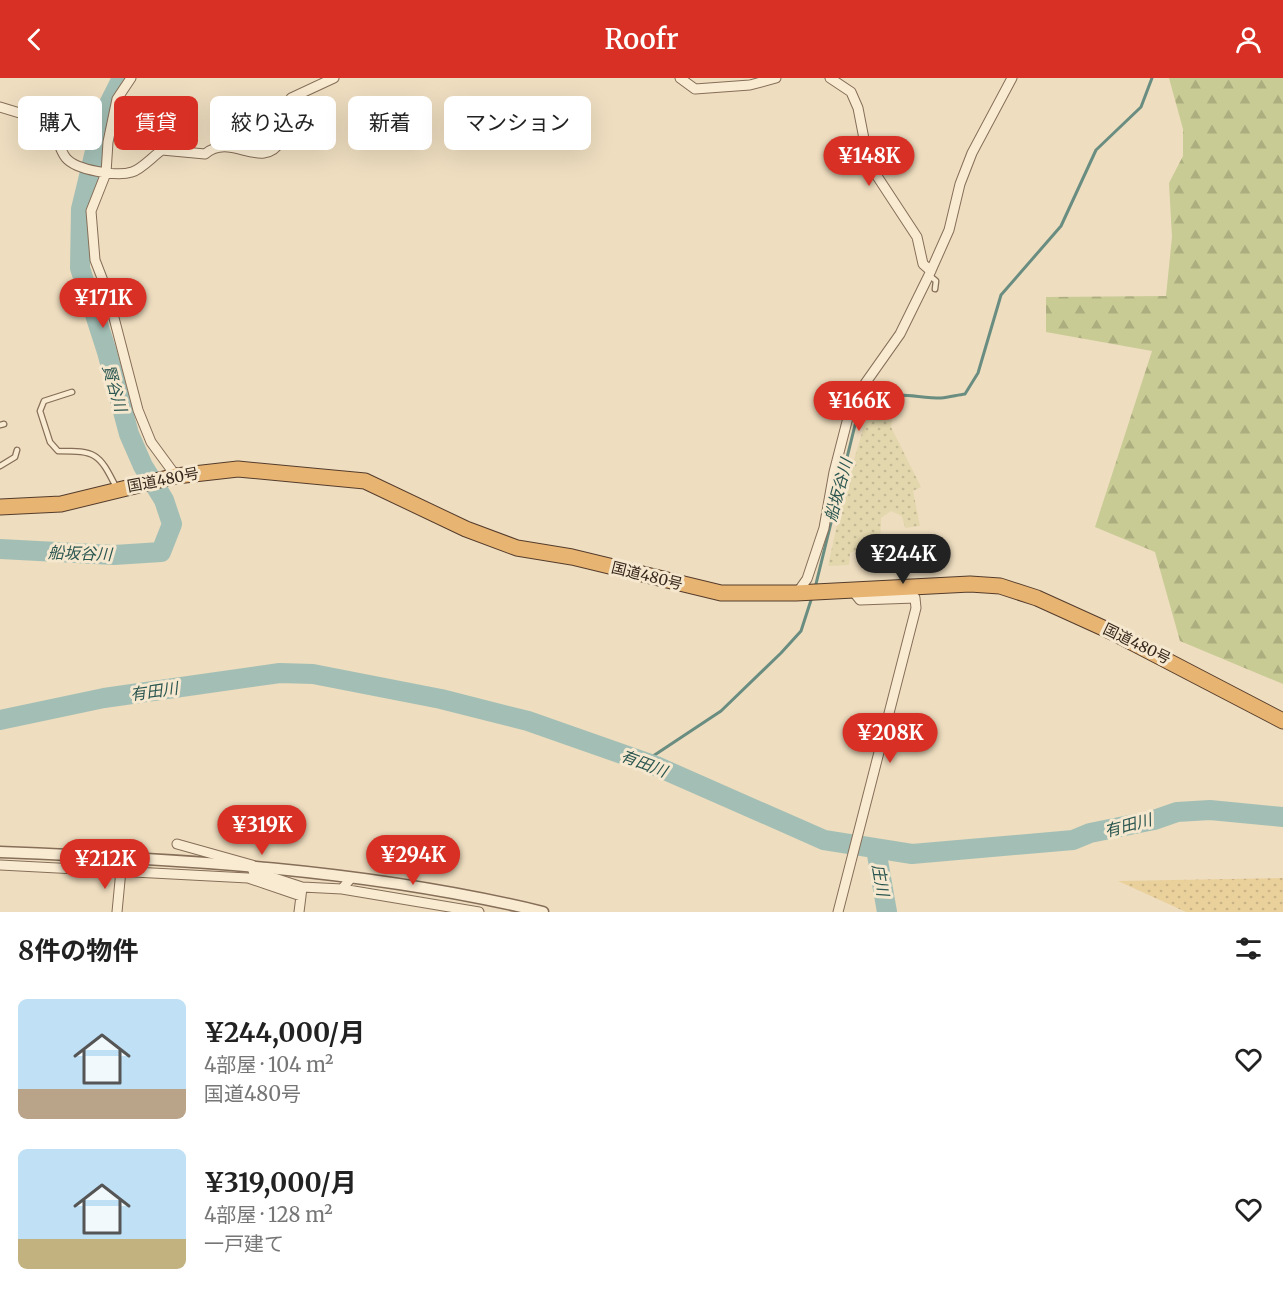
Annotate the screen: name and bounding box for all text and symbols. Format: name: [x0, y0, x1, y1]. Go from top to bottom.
text: Roofr: [604, 22, 679, 56]
icon: back: [18, 23, 51, 56]
icon: person: [1232, 23, 1265, 56]
chip: 購入: [18, 96, 102, 150]
chip: 賃貸: [114, 96, 198, 150]
chip: 絞り込み: [210, 96, 336, 150]
chip: 新着: [348, 96, 432, 150]
chip: マンション: [444, 96, 591, 150]
pin: ¥148K: [827, 136, 911, 187]
text: ¥148K: [837, 143, 901, 168]
pin: ¥171K: [61, 278, 145, 329]
text: ¥171K: [74, 285, 132, 310]
water label: 賢谷川: [99, 362, 132, 416]
pin: ¥166K: [817, 381, 901, 432]
text: ¥166K: [828, 388, 890, 413]
water label: 船坂谷川: [820, 455, 856, 524]
street label: 国道480号: [125, 463, 200, 496]
pin: ¥244K: [861, 534, 945, 585]
text: ¥244K: [870, 541, 936, 566]
water label: 船坂谷川: [48, 542, 114, 564]
street label: 国道480号: [610, 557, 685, 594]
street label: 国道480号: [1100, 619, 1174, 668]
water label: 有田川: [129, 677, 181, 704]
pin: ¥208K: [848, 713, 932, 764]
text: ¥208K: [857, 720, 923, 745]
water label: 有田川: [618, 745, 672, 782]
pin: ¥319K: [220, 805, 304, 856]
water label: 有田川: [1102, 809, 1156, 841]
text: ¥319K: [231, 812, 293, 837]
pin: ¥294K: [371, 835, 455, 886]
pin: ¥212K: [63, 839, 147, 890]
text: ¥294K: [380, 842, 446, 867]
text: ¥212K: [74, 846, 136, 871]
water label: 庄川: [868, 862, 894, 899]
icon: filters: [1232, 932, 1265, 965]
text: 8件の物件: [18, 934, 138, 967]
text: ¥244,000/月: [204, 1016, 365, 1049]
icon: home: [66, 1023, 138, 1095]
icon: heart: [1232, 1043, 1265, 1076]
text: 4部屋 · 104 m²: [204, 1052, 333, 1077]
text: 国道480号: [204, 1081, 301, 1106]
text: ¥319,000/月: [204, 1166, 357, 1199]
icon: home: [66, 1173, 138, 1245]
icon: heart: [1232, 1193, 1265, 1226]
text: 4部屋 · 128 m²: [204, 1202, 333, 1227]
text: 一戸建て: [204, 1231, 284, 1256]

